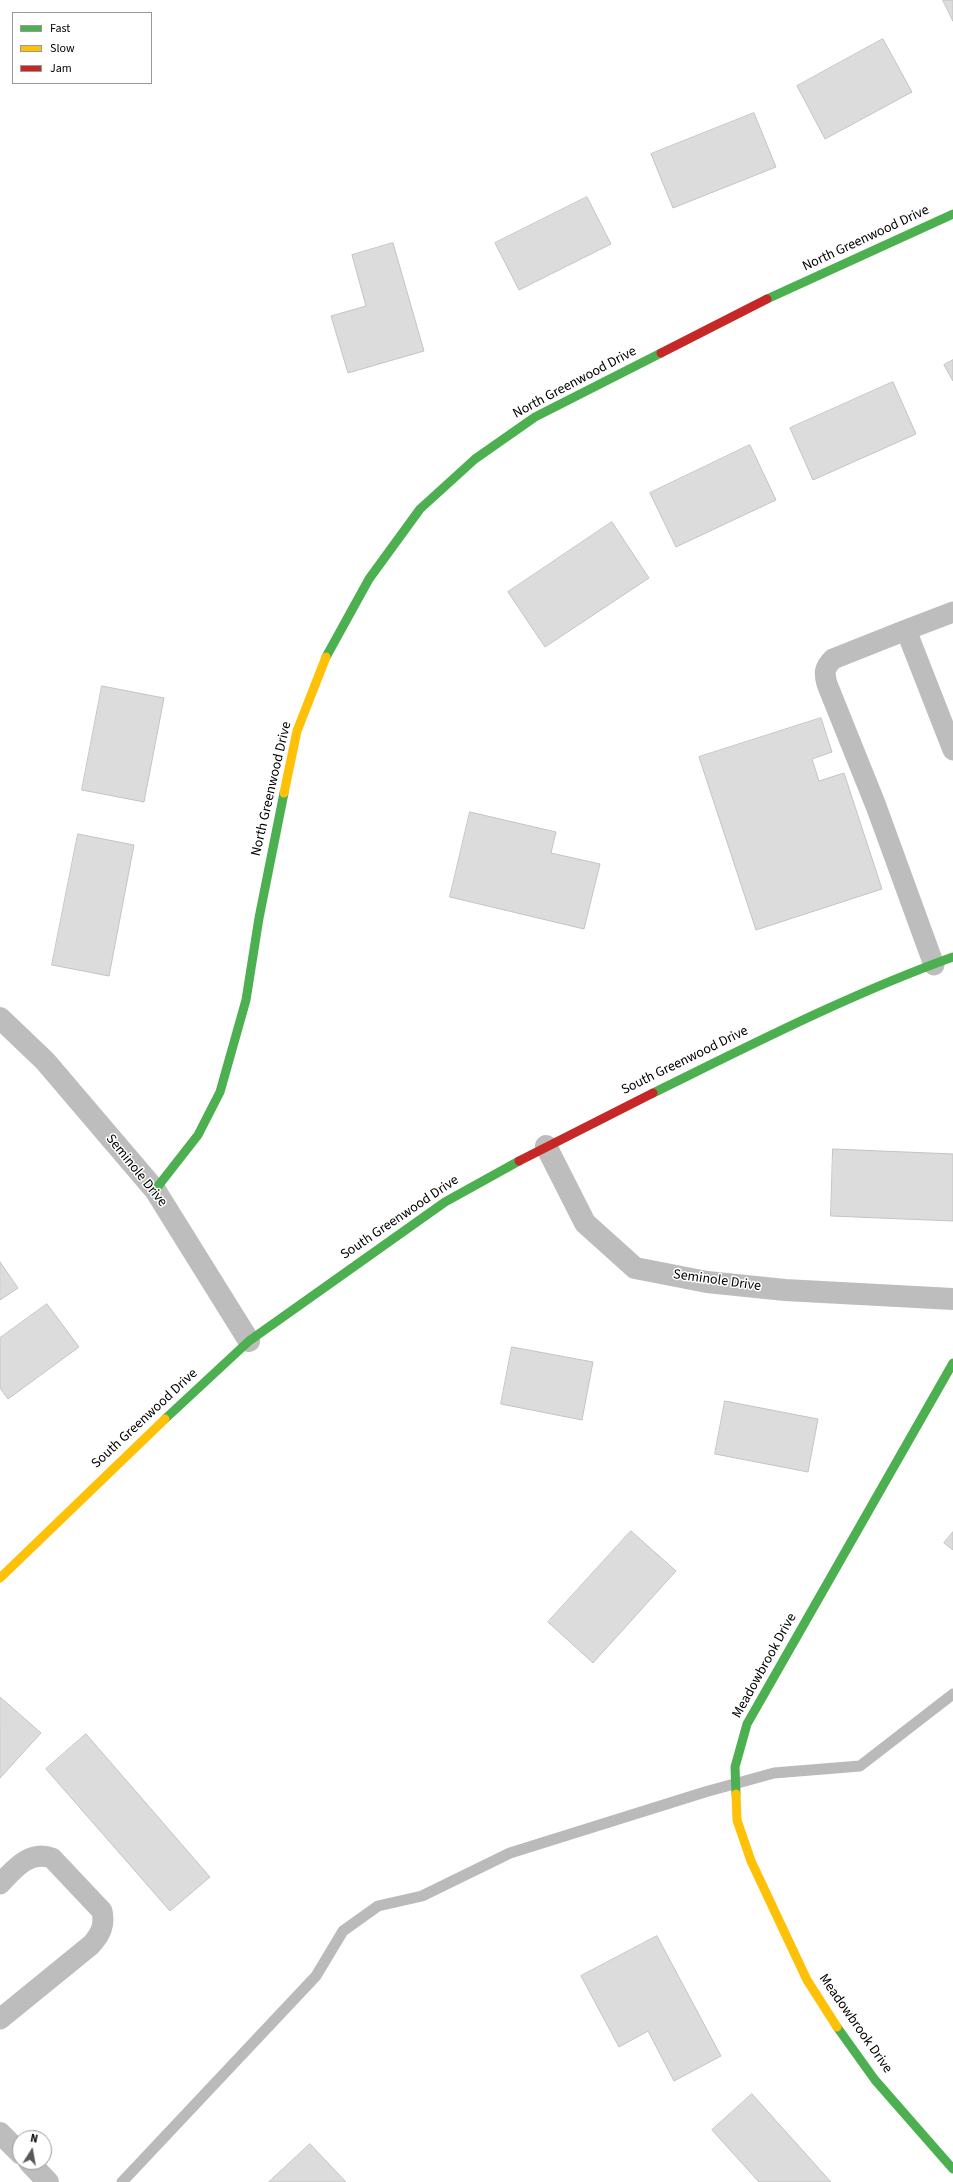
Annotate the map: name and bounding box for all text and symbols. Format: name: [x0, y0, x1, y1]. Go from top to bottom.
legend: [12, 12, 152, 84]
text: Fast: [50, 20, 70, 37]
text: Slow: [50, 40, 75, 57]
text: Jam: [50, 60, 72, 77]
street label: North Greenwood Drive: [800, 202, 932, 276]
street label: North Greenwood Drive: [510, 343, 640, 423]
street label: North Greenwood Drive: [248, 720, 296, 858]
street label: South Greenwood Drive: [619, 1023, 751, 1099]
street label: Seminole Drive: [102, 1131, 170, 1211]
street label: South Greenwood Drive: [338, 1172, 462, 1264]
street label: Seminole Drive: [672, 1267, 762, 1295]
street label: South Greenwood Drive: [89, 1366, 201, 1472]
street label: Meadowbrook Drive: [729, 1611, 801, 1721]
street label: Meadowbrook Drive: [815, 1971, 895, 2077]
north arrow: [12, 2130, 52, 2170]
text: N: [29, 2131, 39, 2147]

